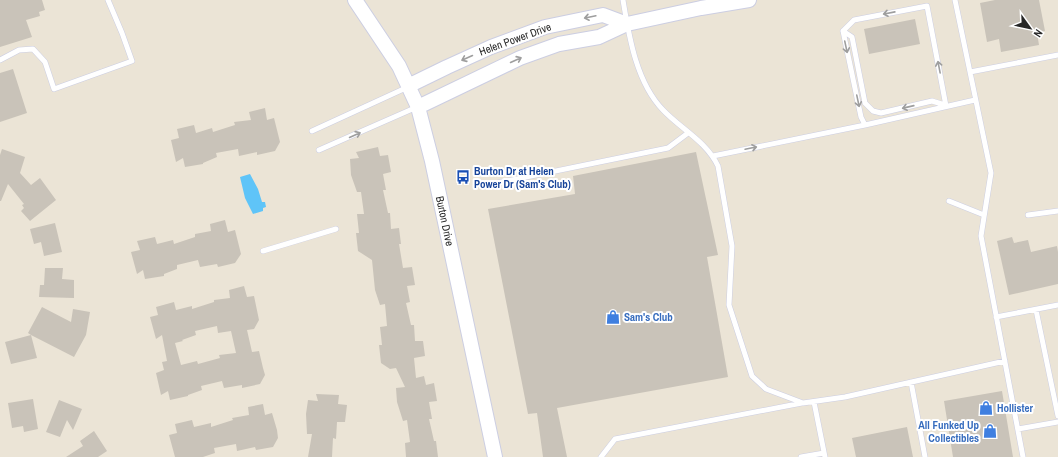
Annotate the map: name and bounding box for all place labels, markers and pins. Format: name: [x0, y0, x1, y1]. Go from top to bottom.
place label: Burton Dr at Helen Power Dr (Sam's Club): [474, 164, 571, 191]
bus stop icon: Burton Dr at Helen Power Dr (Sam's Club): [455, 169, 471, 185]
shop icon: Sam's Club: [605, 309, 621, 325]
place label: Sam's Club: [624, 310, 673, 324]
shop icon: Hollister: [978, 400, 994, 416]
place label: Hollister: [997, 401, 1034, 415]
place label: All Funked Up Collectibles: [918, 418, 979, 445]
shop icon: All Funked Up Collectibles: [982, 423, 998, 439]

